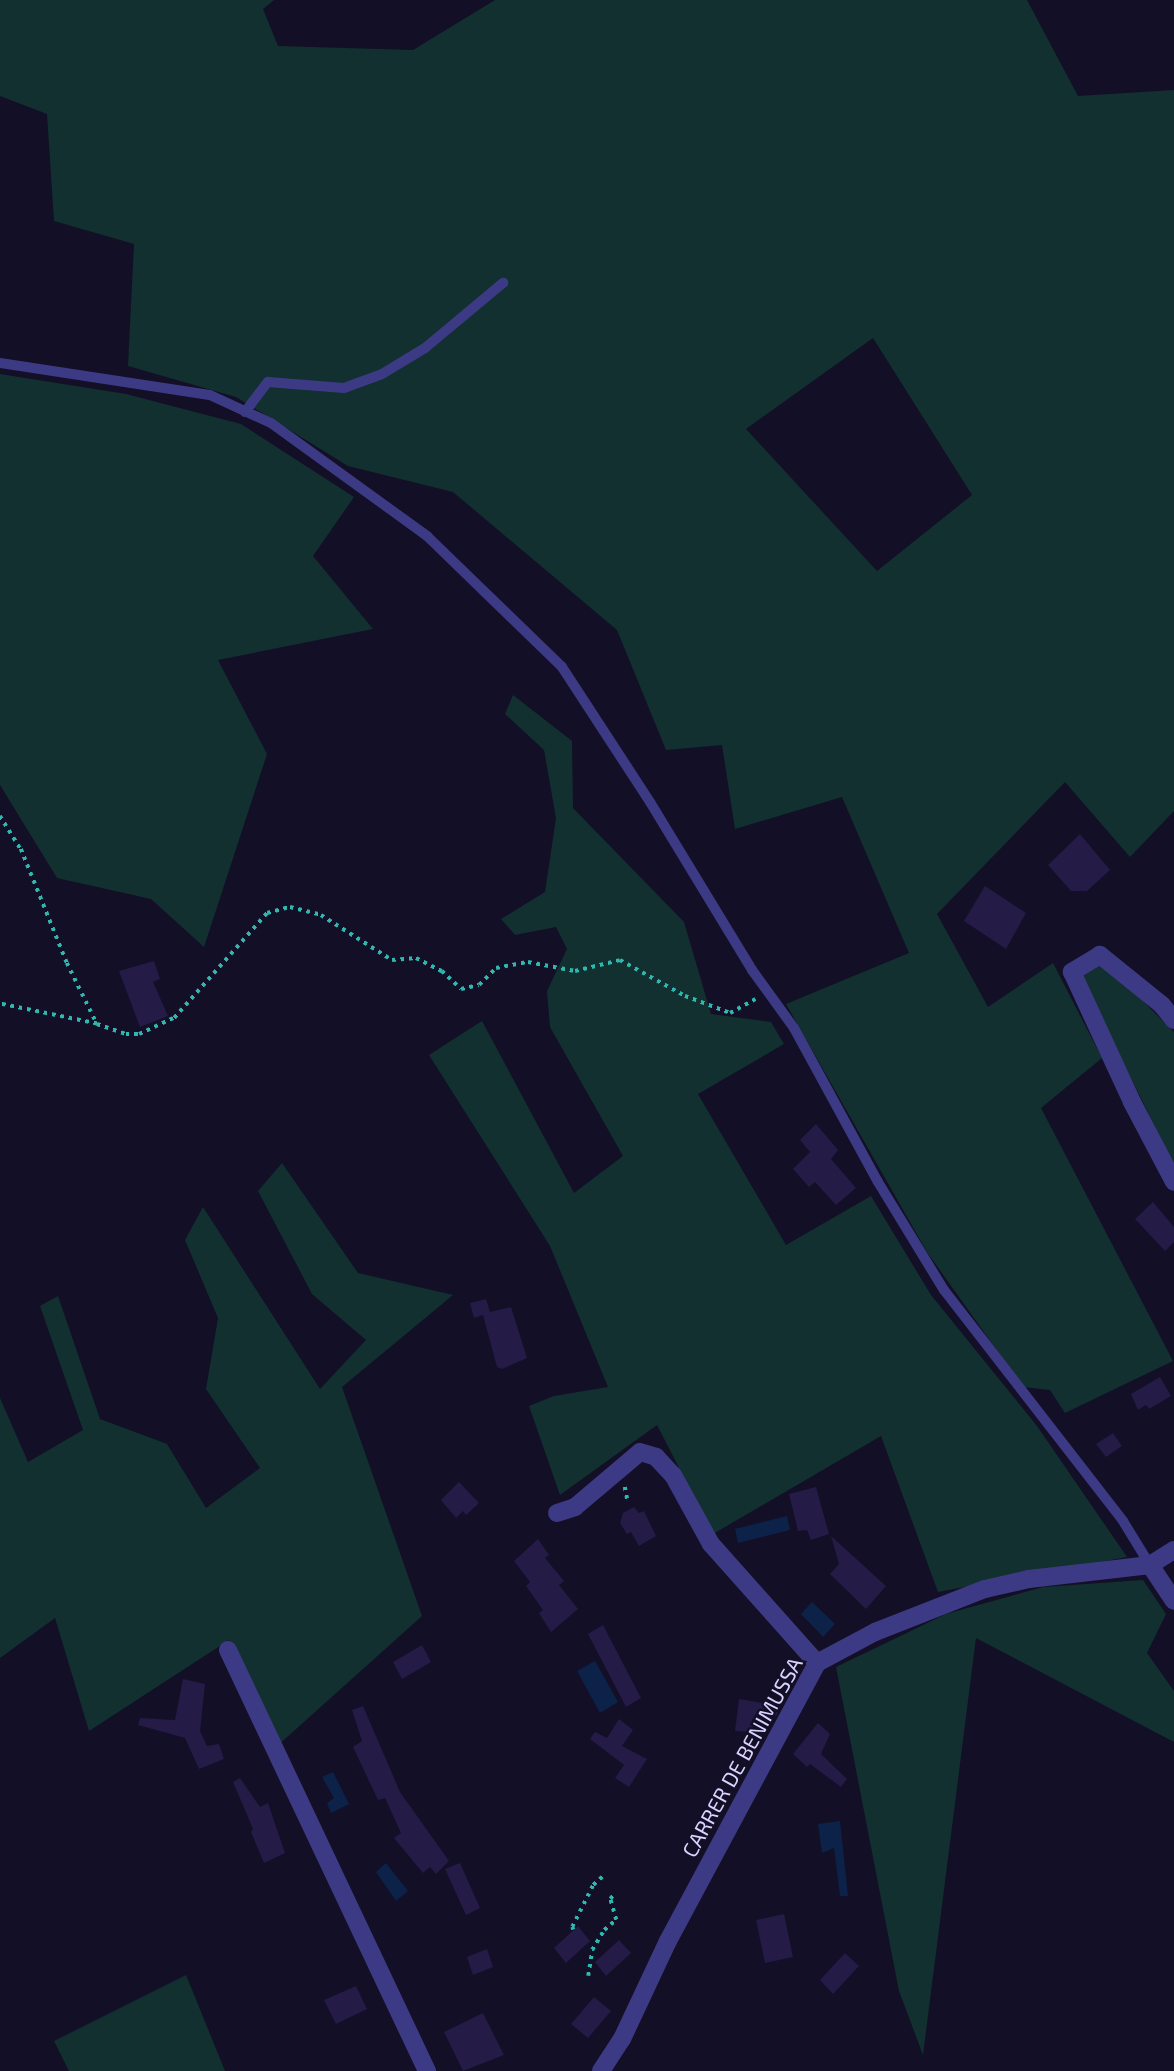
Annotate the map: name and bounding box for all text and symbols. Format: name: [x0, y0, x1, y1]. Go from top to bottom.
street label: CARRER DE BENIMUSSA: [676, 1653, 808, 1861]

